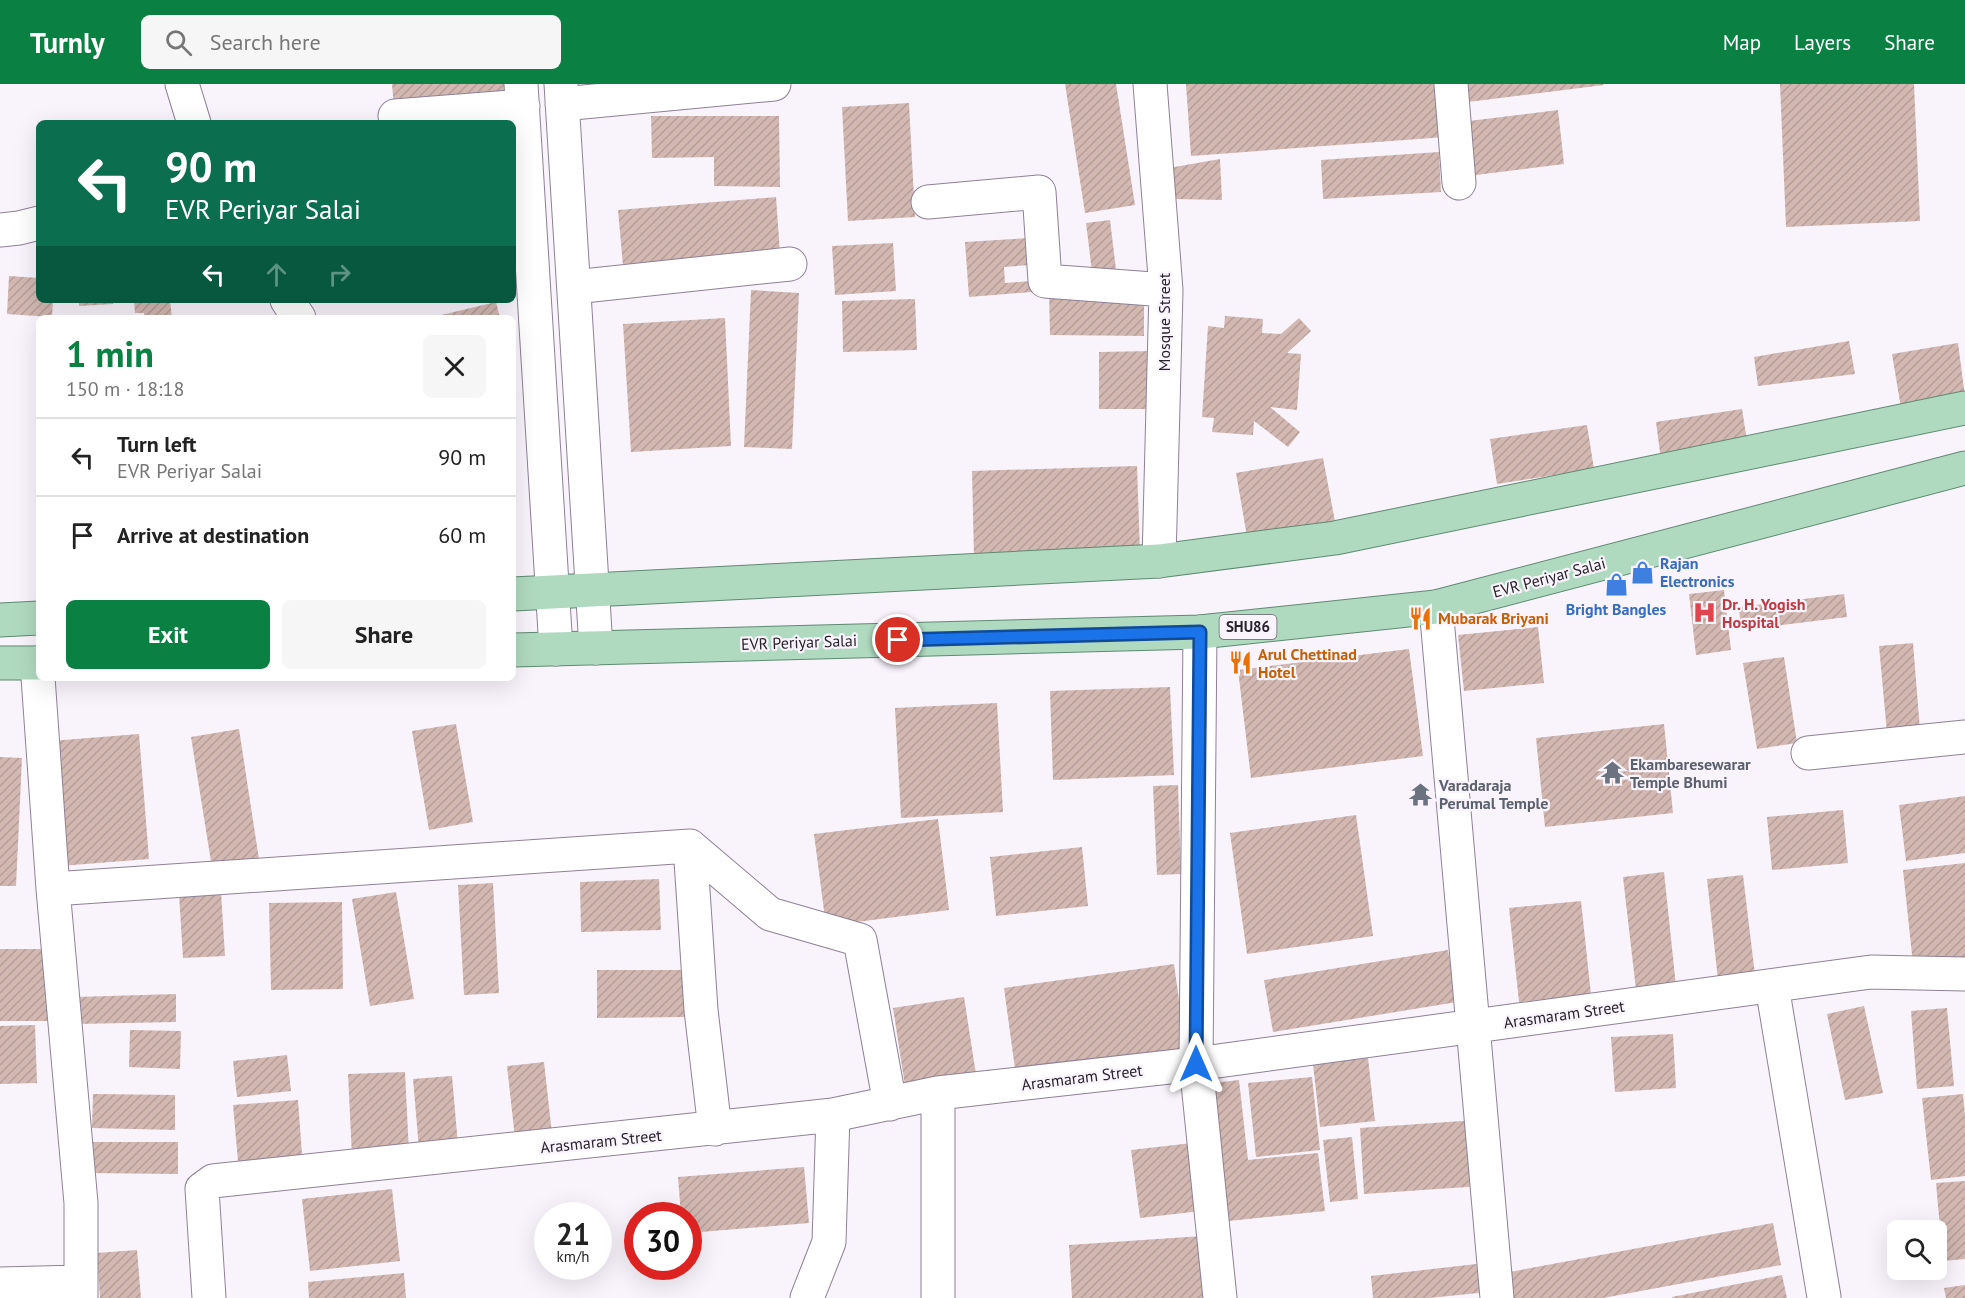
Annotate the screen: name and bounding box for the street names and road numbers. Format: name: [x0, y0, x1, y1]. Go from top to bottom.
street label: Mosque Street: [1154, 272, 1174, 371]
street label: EVR Periyar Salai: [1490, 552, 1608, 602]
road number: SHU86: [1220, 615, 1276, 639]
street label: EVR Periyar Salai: [741, 630, 857, 654]
street label: Arasmaram Street: [1502, 996, 1626, 1032]
street label: Arasmaram Street: [1020, 1060, 1144, 1094]
street label: Arasmaram Street: [539, 1125, 663, 1157]

